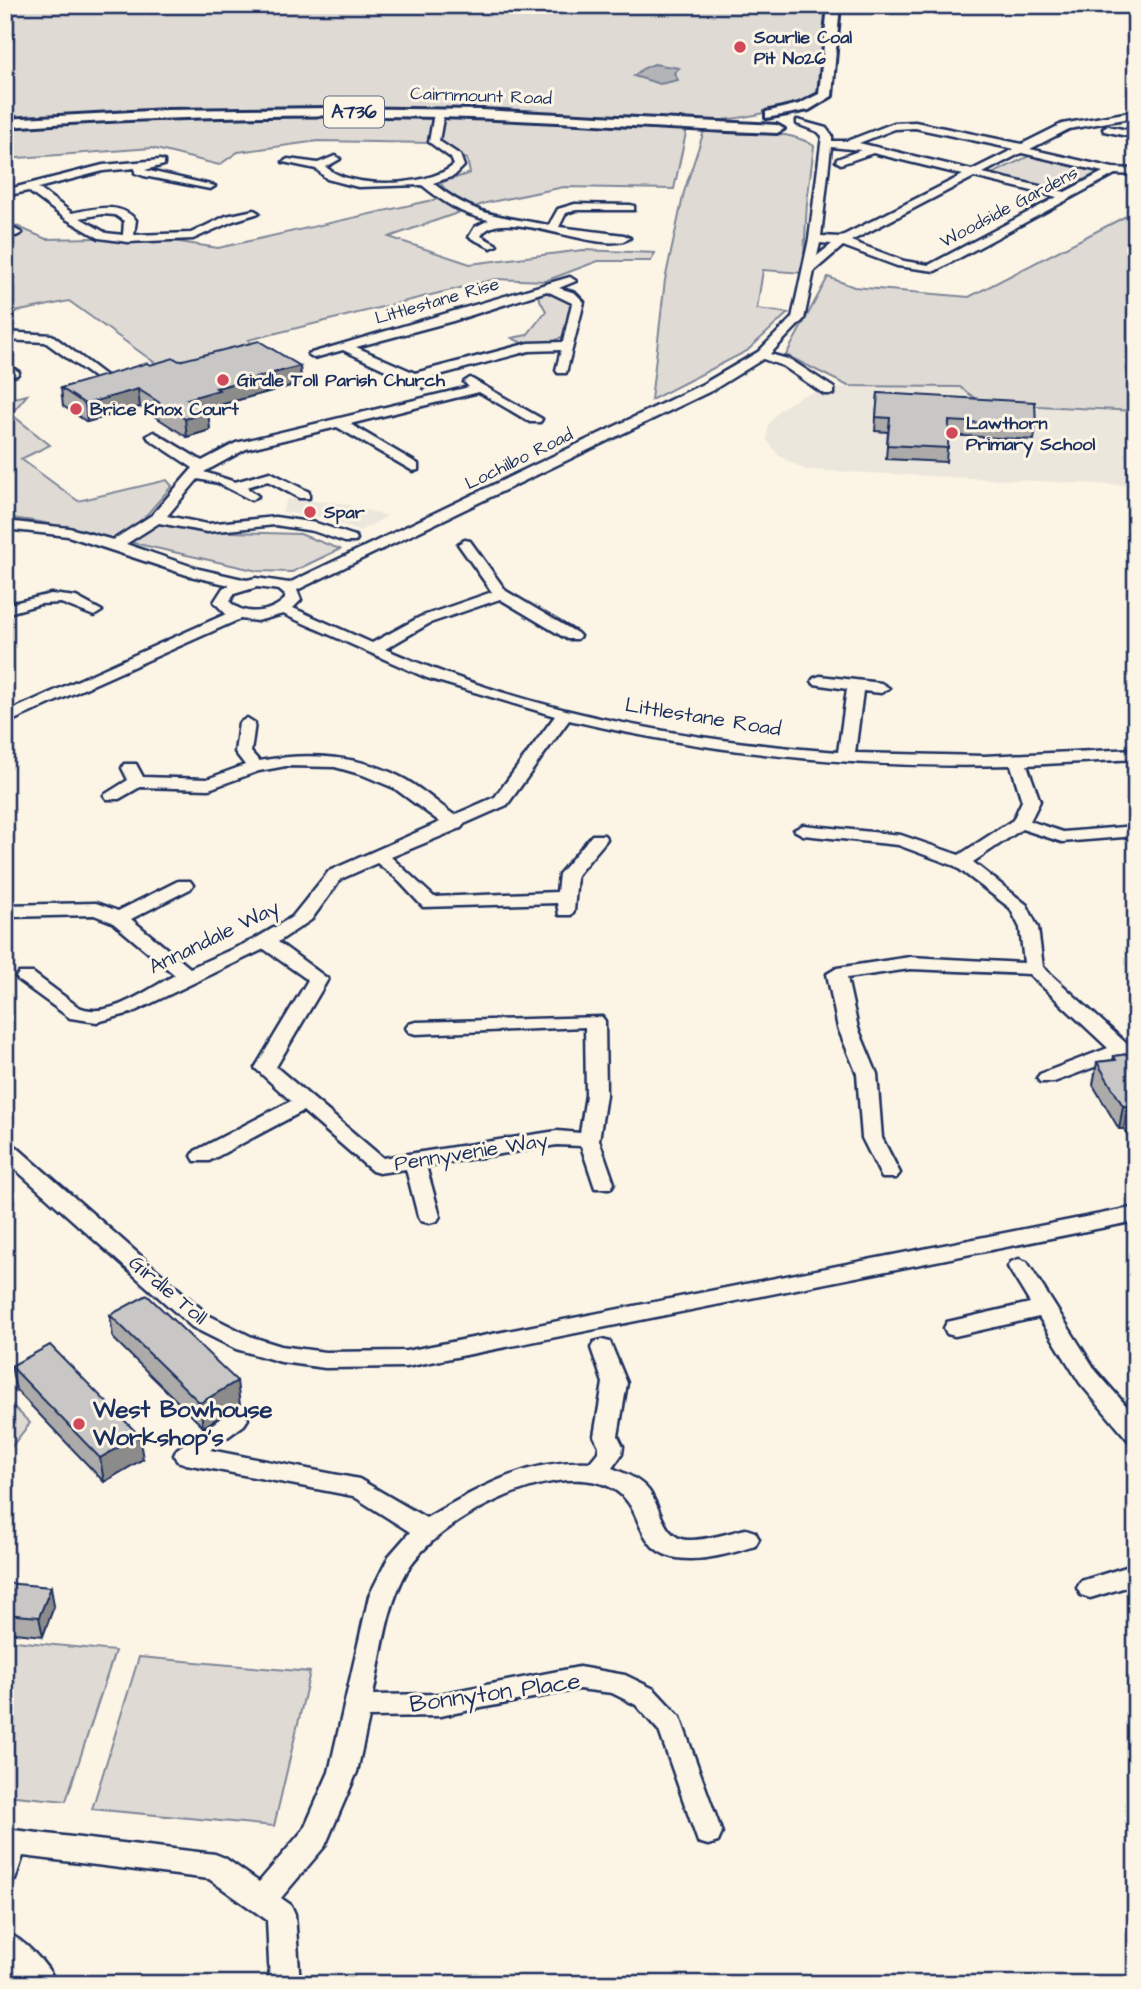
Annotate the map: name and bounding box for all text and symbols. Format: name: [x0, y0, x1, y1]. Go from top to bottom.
place label: Sourlie Coal Pit No26: [753, 25, 852, 71]
marker: Sourlie Coal Pit No26: [732, 39, 748, 55]
street label: Cairnmount Road: [410, 81, 552, 111]
road number: A736: [324, 96, 384, 128]
street label: Woodside Gardens: [936, 160, 1082, 254]
street label: Littlestane Rise: [372, 271, 502, 331]
place label: Girdle Toll Parish Church: [237, 368, 446, 393]
marker: Girdle Toll Parish Church: [215, 372, 231, 388]
place label: Brice Knox Court: [90, 397, 239, 422]
marker: Brice Knox Court: [68, 401, 84, 417]
place label: Lawthorn Primary School: [966, 411, 1095, 458]
street label: Lochilbo Road: [461, 422, 577, 496]
marker: Lawthorn Primary School: [944, 425, 960, 441]
place label: Spar: [323, 500, 365, 525]
marker: Spar: [302, 504, 318, 520]
street label: Littlestane Road: [623, 690, 783, 744]
street label: Annandale Way: [144, 893, 286, 983]
street label: Pennyvenie Way: [392, 1125, 551, 1180]
street label: Girdle Toll: [122, 1248, 214, 1332]
place label: West Bowhouse Workshop's: [92, 1393, 273, 1455]
marker: West Bowhouse Workshop's: [71, 1416, 87, 1432]
street label: Bonnyton Place: [407, 1664, 583, 1723]

